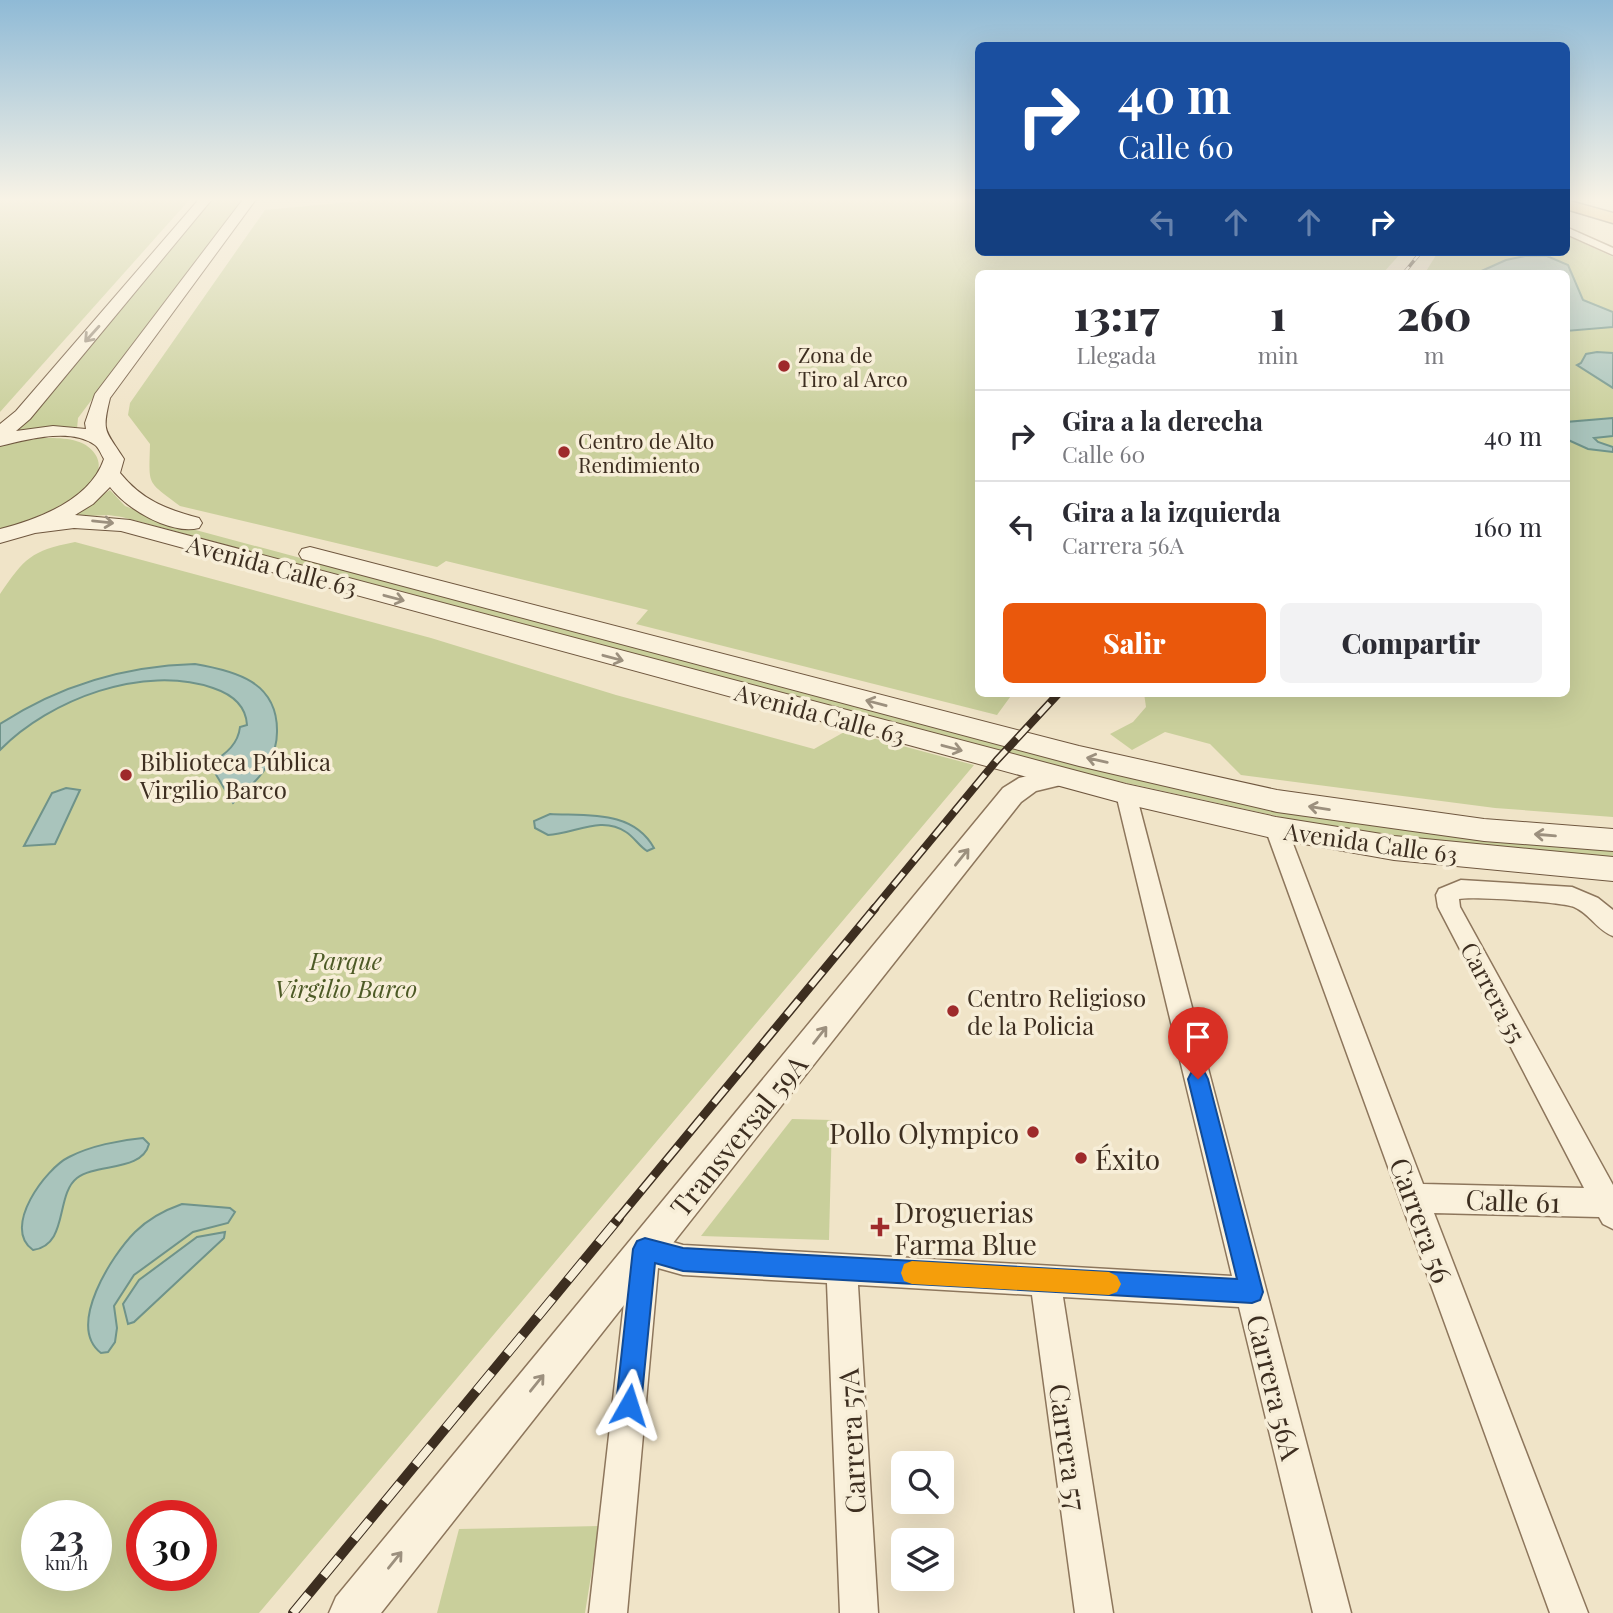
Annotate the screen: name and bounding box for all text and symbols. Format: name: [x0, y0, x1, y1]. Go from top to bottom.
text: 40 m: [1118, 61, 1231, 126]
icon: right: [1003, 70, 1094, 161]
text: Calle 60: [1118, 124, 1234, 167]
icon: left: [1144, 203, 1182, 241]
icon: ahead: [1217, 203, 1255, 241]
icon: ahead: [1290, 203, 1328, 241]
icon: right: [1363, 203, 1401, 241]
text: 13:17: [1073, 286, 1159, 342]
text: 1: [1270, 286, 1286, 342]
text: 260: [1397, 286, 1472, 342]
one-way arrow: [84, 324, 100, 342]
text: Llegada: [1076, 339, 1156, 370]
text: min: [1258, 339, 1299, 370]
text: m: [1424, 339, 1444, 370]
place label: Zona de Tiro al Arco: [798, 340, 908, 392]
marker: Zona de Tiro al Arco: [776, 358, 792, 374]
text: Gira a la derecha: [1062, 403, 1263, 438]
icon: right: [1003, 417, 1041, 455]
text: 40 m: [1484, 418, 1542, 453]
place label: Centro de Alto Rendimiento: [578, 426, 714, 478]
text: Calle 60: [1062, 438, 1145, 469]
marker: Centro de Alto Rendimiento: [556, 444, 572, 460]
text: Gira a la izquierda: [1062, 494, 1281, 529]
icon: left: [1003, 508, 1041, 546]
text: 160 m: [1474, 509, 1542, 544]
one-way arrow: [91, 516, 114, 529]
street label: Avenida Calle 63: [182, 527, 361, 603]
text: Carrera 56A: [1062, 529, 1184, 560]
one-way arrow: [382, 592, 405, 605]
button: Salir: [1003, 603, 1266, 683]
button: Compartir: [1280, 603, 1542, 683]
one-way arrow: [602, 653, 624, 666]
street label: Avenida Calle 63: [730, 675, 909, 751]
one-way arrow: [866, 696, 888, 709]
one-way arrow: [940, 742, 962, 755]
place label: Biblioteca Pública Virgilio Barco: [139, 745, 331, 805]
one-way arrow: [1086, 753, 1109, 766]
marker: Biblioteca Pública Virgilio Barco: [118, 767, 134, 783]
one-way arrow: [1308, 801, 1331, 814]
street label: Avenida Calle 63: [1281, 814, 1460, 870]
one-way arrow: [1534, 828, 1557, 841]
one-way arrow: [954, 849, 970, 867]
street label: Carrera 55: [1454, 936, 1534, 1048]
park label: Parque Virgilio Barco: [275, 944, 417, 1004]
place label: Centro Religioso de la Policia: [967, 981, 1146, 1041]
marker: Centro Religioso de la Policia: [945, 1003, 961, 1019]
pin: [1168, 1007, 1228, 1079]
icon: arrive: [1179, 1018, 1217, 1056]
one-way arrow: [812, 1026, 827, 1045]
street label: Transversal 59A: [661, 1046, 815, 1224]
place label: Pollo Olympico: [829, 1114, 1019, 1151]
marker: Pollo Olympico: [1025, 1124, 1041, 1140]
place label: Éxito: [1095, 1140, 1160, 1177]
marker: Éxito: [1073, 1150, 1089, 1166]
street label: Carrera 56: [1382, 1152, 1462, 1288]
street label: Calle 61: [1465, 1180, 1561, 1220]
place label: Droguerias Farma Blue: [894, 1193, 1037, 1262]
marker: Droguerias Farma Blue: [872, 1219, 888, 1235]
street label: Carrera 56A: [1239, 1310, 1311, 1464]
street label: Carrera 57A: [829, 1367, 873, 1515]
position arrow: [592, 1368, 666, 1442]
one-way arrow: [530, 1374, 545, 1392]
street label: Carrera 57: [1042, 1381, 1096, 1513]
map controls: [891, 1451, 954, 1591]
button: search: [891, 1451, 954, 1514]
speed limit sign: 30: [126, 1500, 217, 1591]
text: 23: [49, 1513, 84, 1560]
button: layers: [891, 1528, 954, 1591]
text: km/h: [45, 1551, 88, 1575]
one-way arrow: [387, 1551, 402, 1569]

